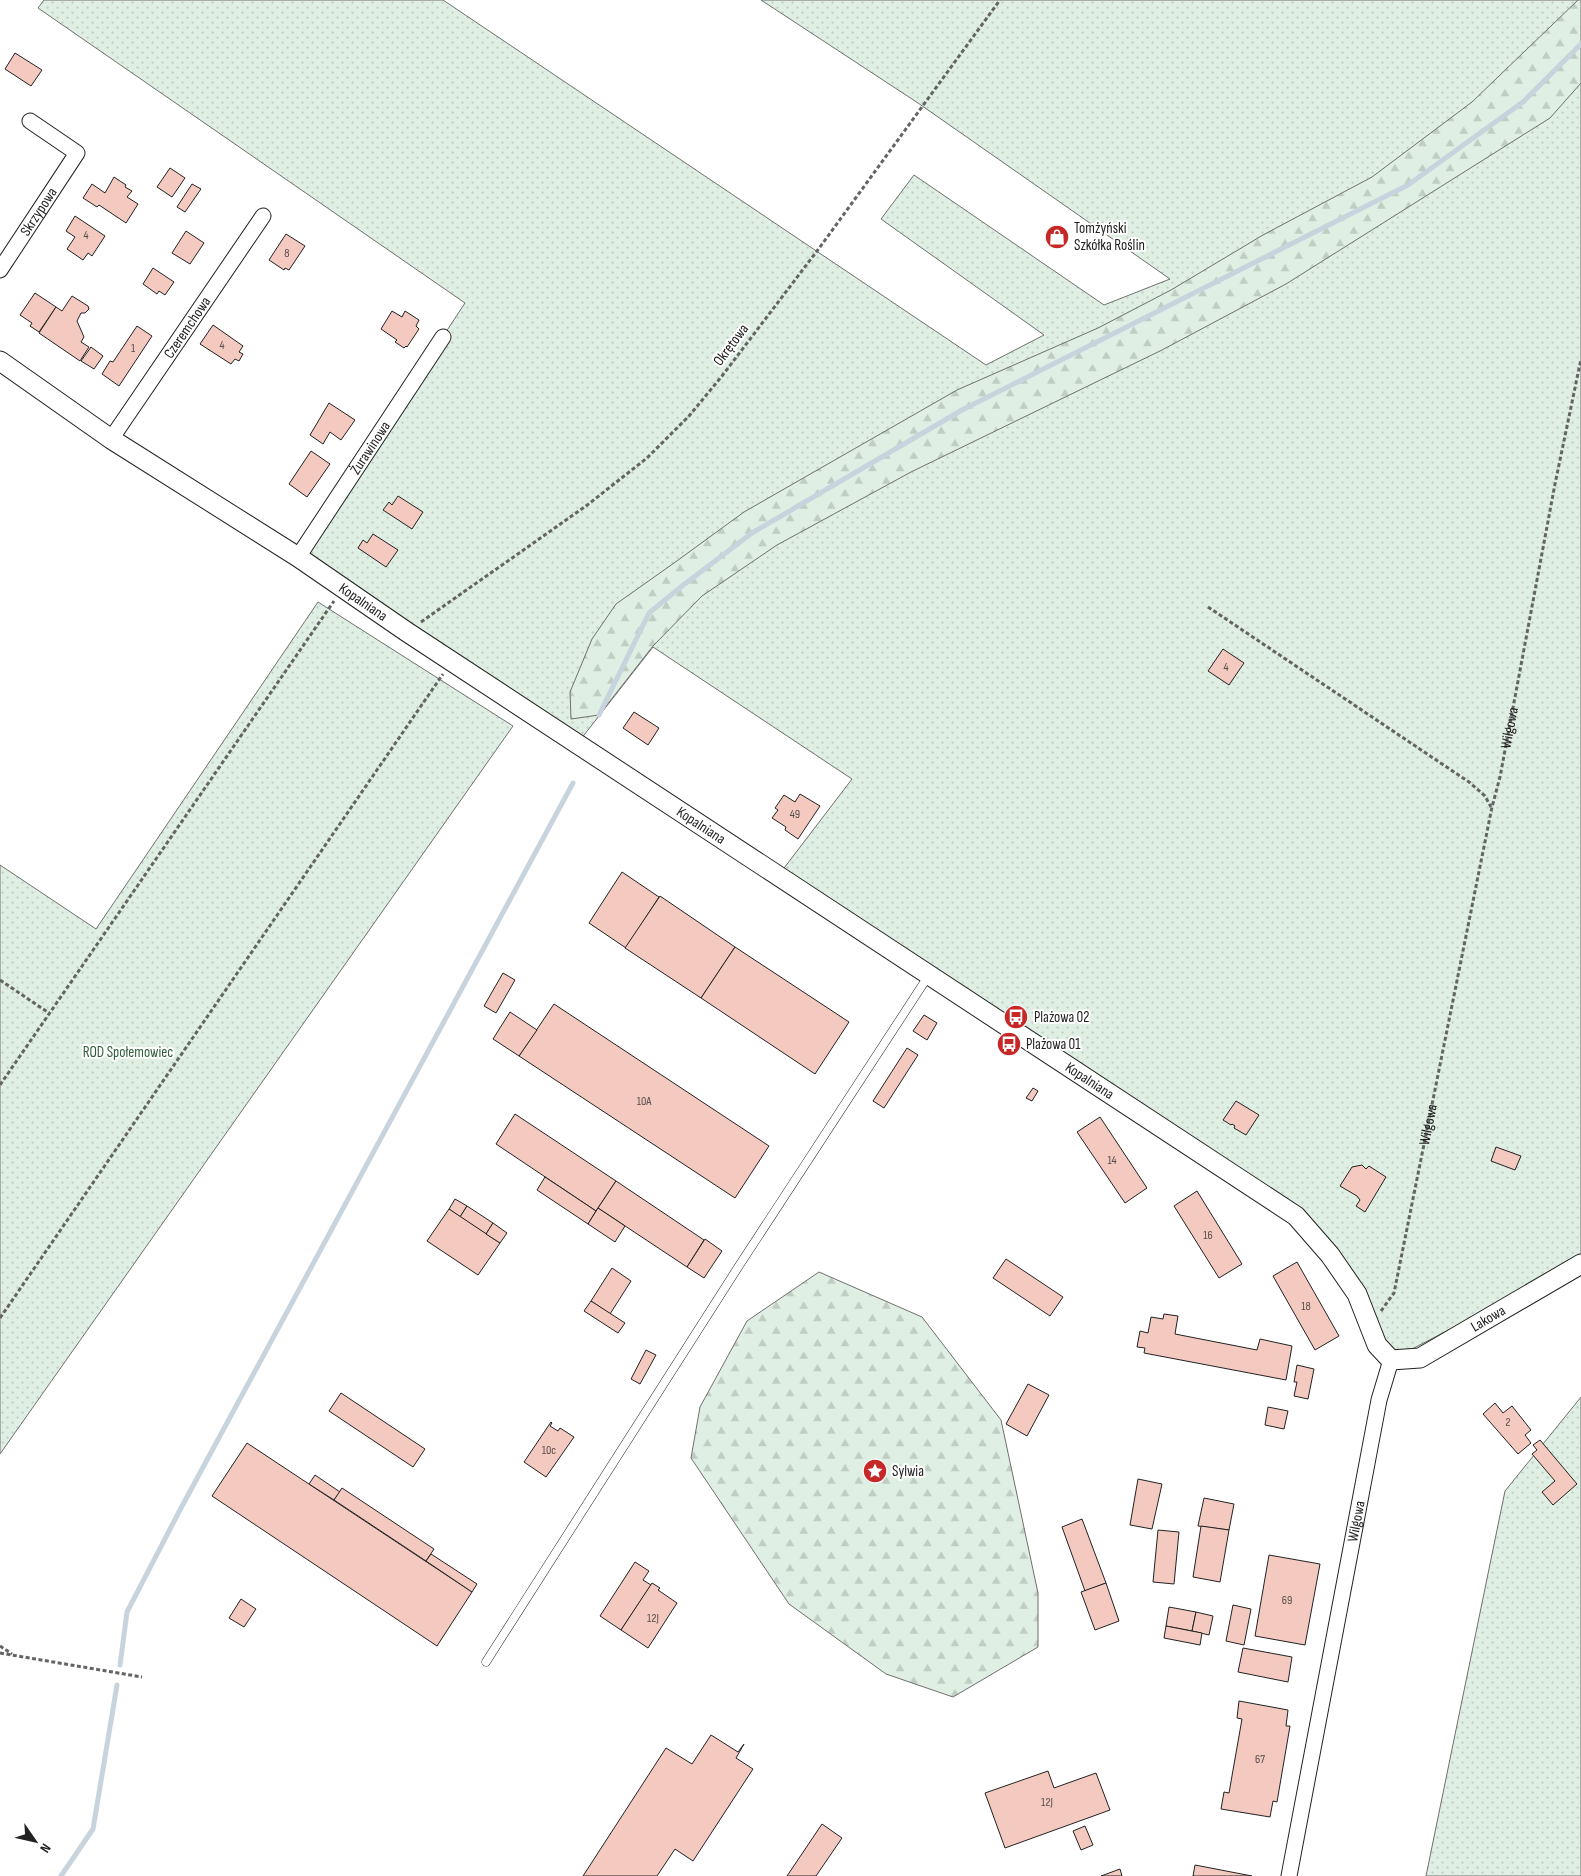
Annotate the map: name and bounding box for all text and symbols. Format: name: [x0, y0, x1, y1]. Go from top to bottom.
street label: Skrzypowa: [16, 184, 61, 239]
place label: Tomżyński Szkółka Roślin: [1074, 219, 1145, 255]
shop icon: Tomżyński Szkółka Roślin: [1044, 224, 1070, 250]
house number: 4: [83, 228, 89, 243]
house number: 8: [284, 246, 290, 261]
street label: Czeremchowa: [159, 293, 215, 362]
street label: Okrętowa: [709, 320, 753, 370]
house number: 4: [219, 338, 225, 353]
house number: 1: [131, 341, 136, 356]
street label: Żurawinowa: [346, 417, 395, 478]
street label: Kopalniana: [335, 579, 391, 625]
house number: 4: [1223, 660, 1229, 675]
street label: Wilgowa: [1496, 706, 1522, 750]
street label: Kopalniana: [673, 802, 729, 848]
house number: 49: [790, 807, 800, 822]
bus stop icon: Plażowa 02: [1003, 1004, 1029, 1030]
place label: Plażowa 02: [1034, 1008, 1090, 1027]
bus stop icon: Plażowa 01: [996, 1031, 1022, 1057]
place label: Plażowa 01: [1026, 1035, 1081, 1054]
park label: ROD Społemowiec: [83, 1043, 173, 1062]
street label: Kopalniana: [1062, 1058, 1118, 1104]
house number: 10A: [637, 1094, 652, 1109]
street label: Wilgowa: [1415, 1102, 1441, 1147]
house number: 14: [1107, 1153, 1117, 1168]
house number: 16: [1203, 1228, 1213, 1243]
house number: 18: [1301, 1299, 1311, 1314]
street label: Lakowa: [1467, 1301, 1509, 1336]
house number: 2: [1506, 1415, 1511, 1430]
house number: 10c: [542, 1443, 556, 1458]
place icon: Sylwia: [862, 1458, 888, 1484]
place label: Sylwia: [892, 1462, 924, 1481]
street label: Wilgowa: [1343, 1499, 1369, 1543]
house number: 69: [1282, 1593, 1292, 1608]
house number: 12J: [647, 1611, 659, 1626]
house number: 67: [1255, 1752, 1265, 1767]
house number: 12J: [1041, 1795, 1053, 1810]
north arrow: [10, 1816, 60, 1866]
text: N: [36, 1840, 55, 1856]

